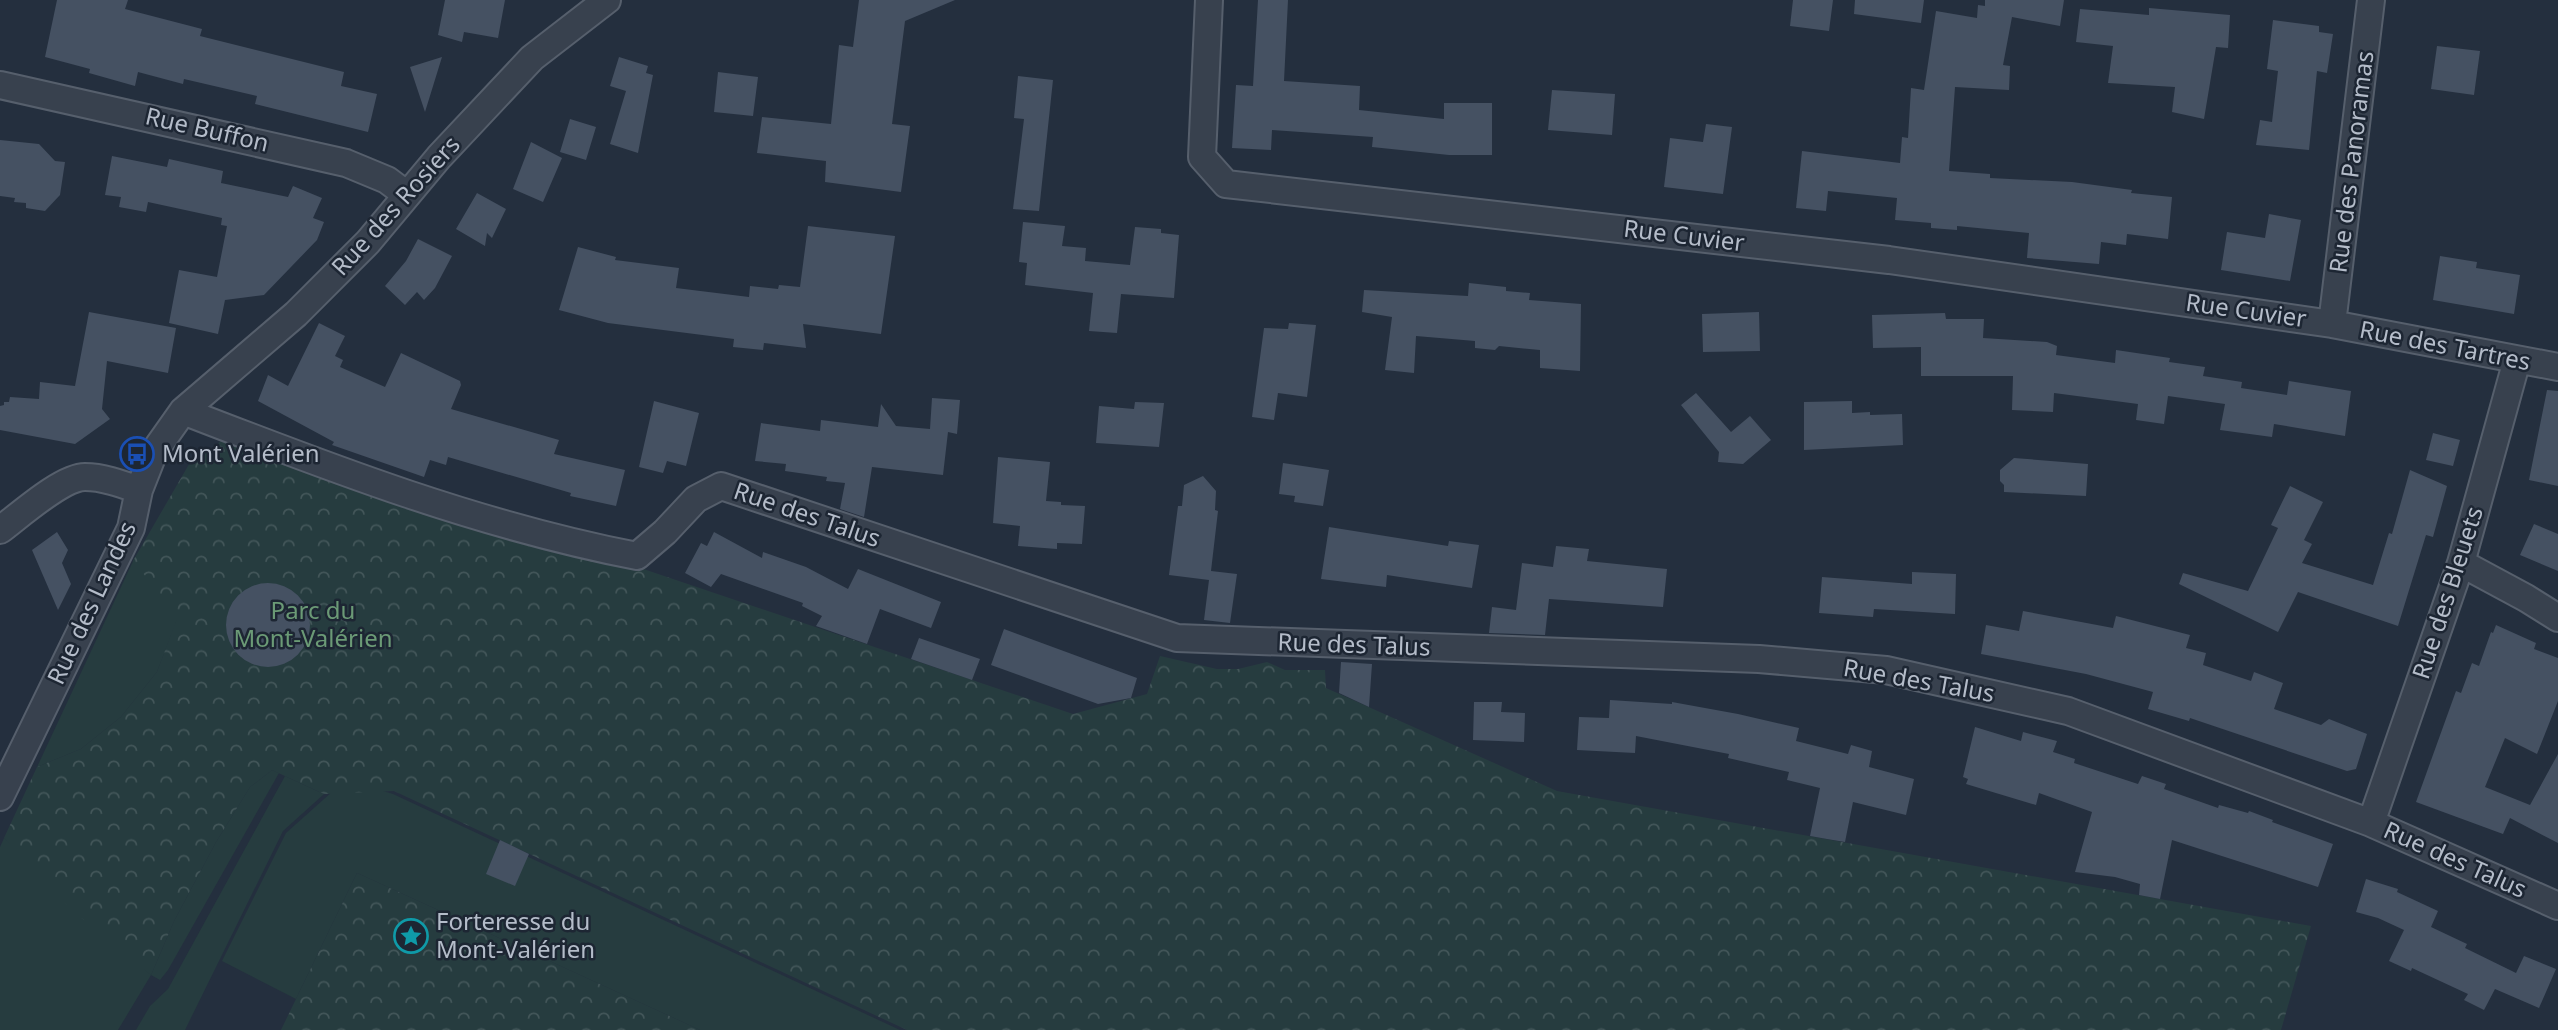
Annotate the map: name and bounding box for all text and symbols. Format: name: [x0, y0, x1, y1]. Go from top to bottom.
street label: Rue des Panoramas: [2321, 49, 2380, 275]
street label: Rue Buffon: [142, 98, 272, 159]
street label: Rue des Rosiers: [323, 128, 467, 282]
street label: Rue Cuvier: [1622, 211, 1747, 258]
street label: Rue Cuvier: [2184, 285, 2309, 334]
street label: Rue des Tartres: [2357, 312, 2534, 377]
bus stop icon: Mont Valérien: [118, 435, 156, 473]
place label: Mont Valérien: [162, 436, 320, 469]
street label: Rue des Talus: [730, 473, 885, 554]
street label: Rue des Bleuets: [2403, 502, 2490, 683]
street label: Rue des Landes: [38, 516, 143, 689]
park label: Parc du Mont-Valérien: [233, 593, 393, 654]
street label: Rue des Talus: [1277, 624, 1431, 663]
street label: Rue des Talus: [1841, 650, 1997, 709]
street label: Rue des Talus: [2379, 812, 2532, 905]
place label: Forteresse du Mont-Valérien: [436, 904, 595, 965]
place icon: Forteresse du Mont-Valérien: [392, 917, 430, 955]

